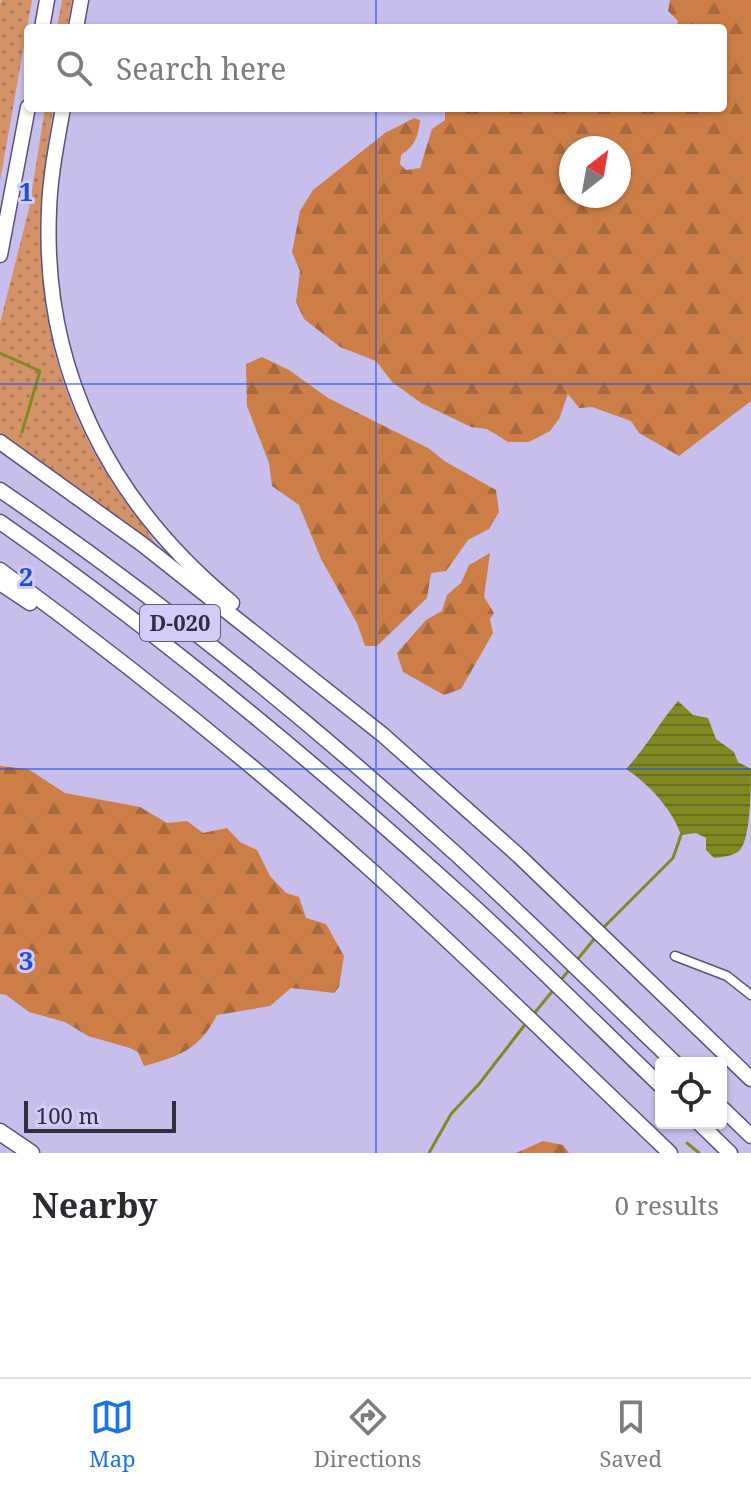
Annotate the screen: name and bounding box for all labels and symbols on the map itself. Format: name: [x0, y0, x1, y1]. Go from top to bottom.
north arrow: [559, 136, 631, 208]
text: 1: [19, 173, 33, 209]
text: 2: [19, 558, 33, 594]
road number: D-020: [140, 605, 220, 641]
text: 3: [19, 942, 33, 978]
scale bar: [24, 1097, 176, 1133]

